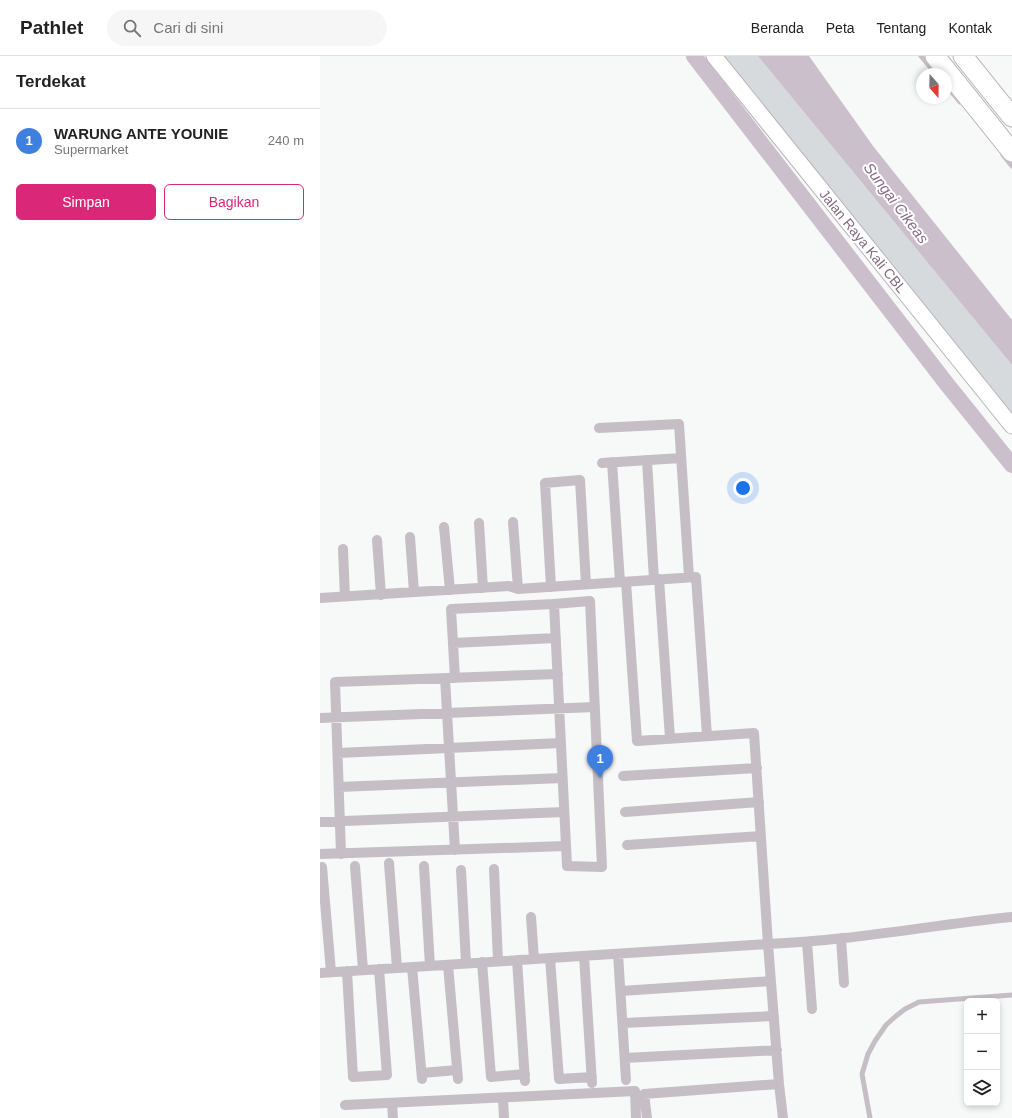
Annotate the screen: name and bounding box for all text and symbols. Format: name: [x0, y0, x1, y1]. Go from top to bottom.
search box: [107, 10, 387, 46]
text: Pathlet: [20, 17, 83, 38]
icon: search: [121, 17, 143, 39]
text: Cari di sini: [153, 19, 223, 36]
text: Beranda: [751, 20, 804, 36]
text: Peta: [826, 20, 855, 36]
text: Tentang: [877, 20, 926, 36]
text: Kontak: [948, 20, 992, 36]
north arrow: [916, 68, 952, 104]
text: Terdekat: [16, 72, 86, 91]
text: WARUNG ANTE YOUNIE: [54, 125, 228, 142]
text: 1: [25, 133, 33, 148]
text: 240 m: [268, 133, 304, 148]
text: Supermarket: [54, 142, 128, 157]
water label: Sungai Cikeas: [861, 159, 933, 247]
button: Simpan: [16, 184, 156, 220]
button: Bagikan: [164, 184, 304, 220]
street label: Jalan Raya Kali CBL: [816, 186, 910, 296]
your location: [733, 478, 753, 498]
pin: 1: [587, 745, 613, 778]
map controls: [964, 998, 1000, 1106]
button: +: [964, 998, 1000, 1034]
button: −: [964, 1034, 1000, 1070]
button: layers: [964, 1070, 1000, 1106]

